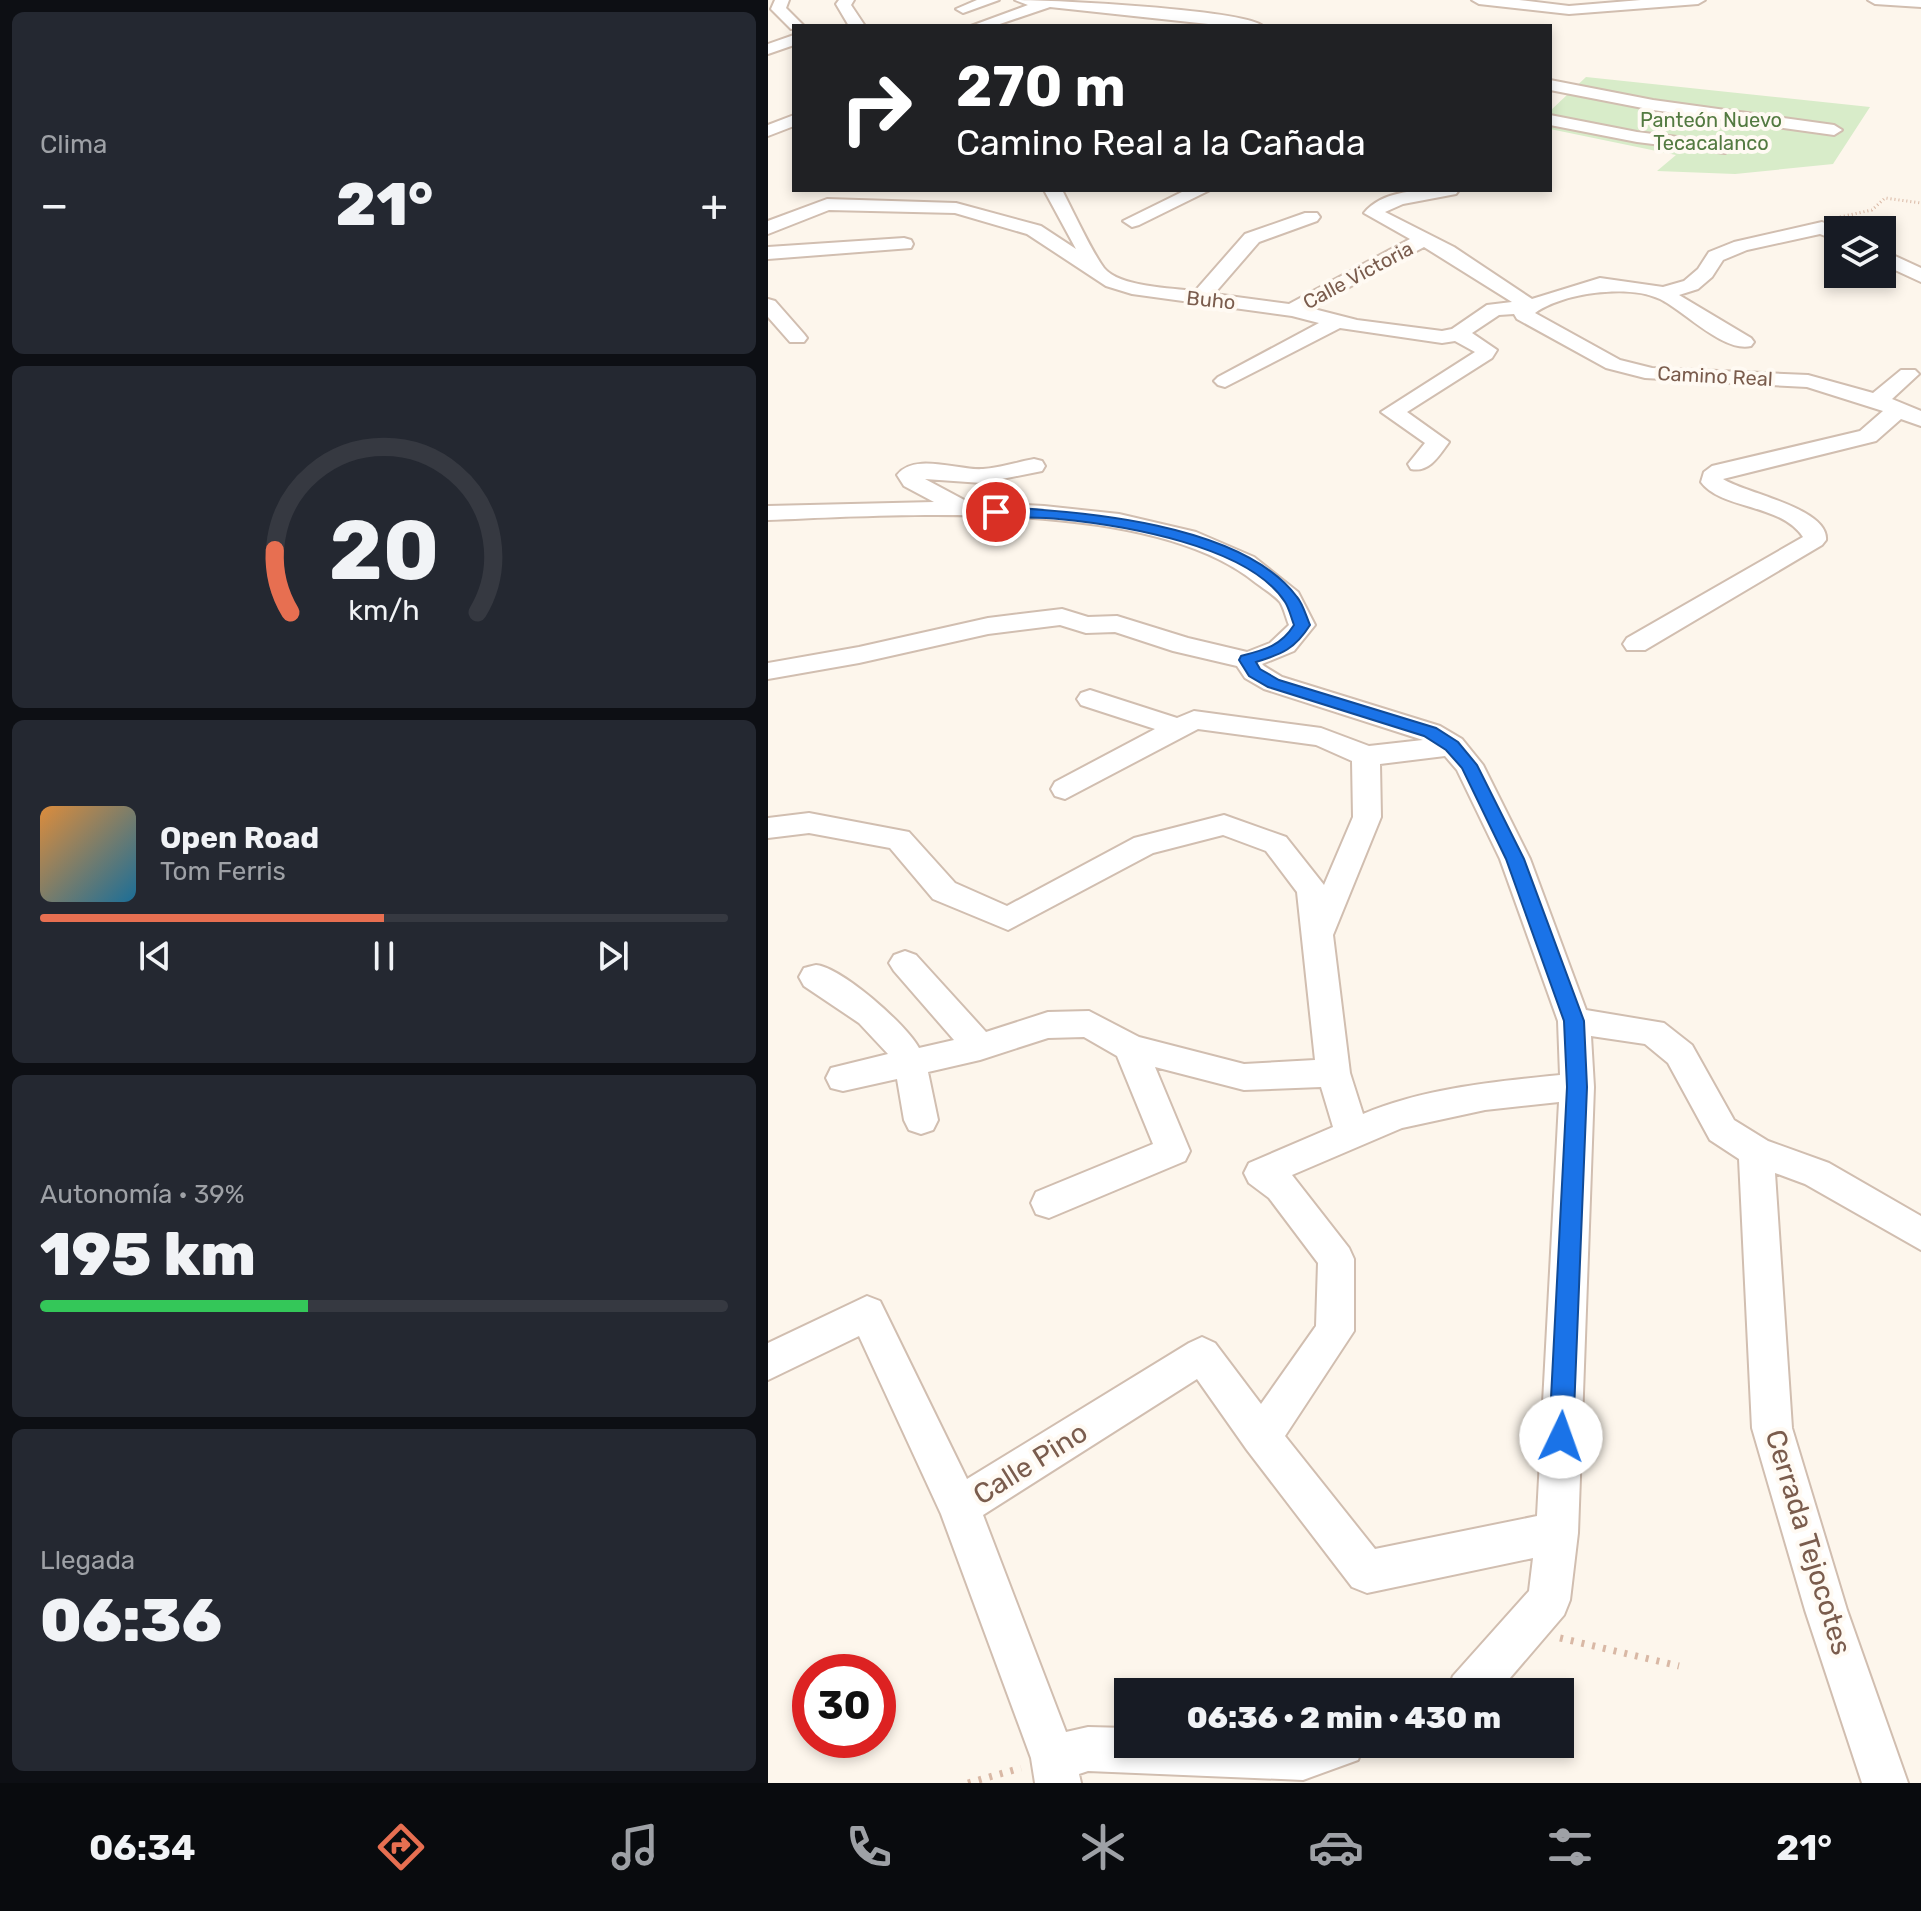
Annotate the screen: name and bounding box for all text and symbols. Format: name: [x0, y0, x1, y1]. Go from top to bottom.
text: 270 m: [956, 54, 1126, 120]
icon: right: [824, 56, 928, 160]
park label: Panteón Nuevo Tecacalanco: [1640, 108, 1782, 155]
text: Camino Real a la Cañada: [956, 121, 1366, 164]
text: Clima: [40, 129, 107, 160]
text: 21°: [336, 169, 433, 240]
text: −: [40, 179, 69, 231]
text: +: [701, 179, 728, 231]
map controls: [1824, 216, 1896, 288]
button: layers: [1824, 216, 1896, 288]
street label: Calle Victoria: [1299, 236, 1417, 314]
street label: Buho: [1185, 286, 1237, 314]
street label: Camino Real: [1657, 361, 1773, 391]
pin: [962, 478, 1030, 546]
icon: arrive: [974, 490, 1018, 534]
text: 20: [329, 501, 439, 600]
text: km/h: [348, 593, 420, 627]
text: Open Road: [160, 820, 319, 856]
text: Tom Ferris: [160, 856, 286, 887]
icon: previous: [133, 934, 177, 978]
icon: pause: [362, 934, 406, 978]
icon: next: [591, 934, 635, 978]
text: Autonomía · 39%: [40, 1179, 245, 1210]
text: 195 km: [40, 1219, 256, 1290]
position arrow: [1519, 1395, 1603, 1479]
street label: Calle Pino: [967, 1416, 1093, 1511]
street label: Cerrada Tejocotes: [1759, 1426, 1858, 1659]
text: Llegada: [40, 1545, 135, 1576]
text: 06:36: [40, 1585, 222, 1656]
speed limit sign: 30: [792, 1654, 896, 1758]
text: 06:36 · 2 min · 430 m: [1187, 1700, 1501, 1736]
icon: directions: [373, 1819, 429, 1875]
icon: music: [607, 1819, 663, 1875]
icon: phone: [841, 1819, 897, 1875]
icon: climate: [1075, 1819, 1131, 1875]
icon: car: [1308, 1819, 1364, 1875]
icon: filters: [1542, 1819, 1598, 1875]
text: 06:34: [89, 1826, 196, 1869]
text: 21°: [1776, 1826, 1832, 1869]

